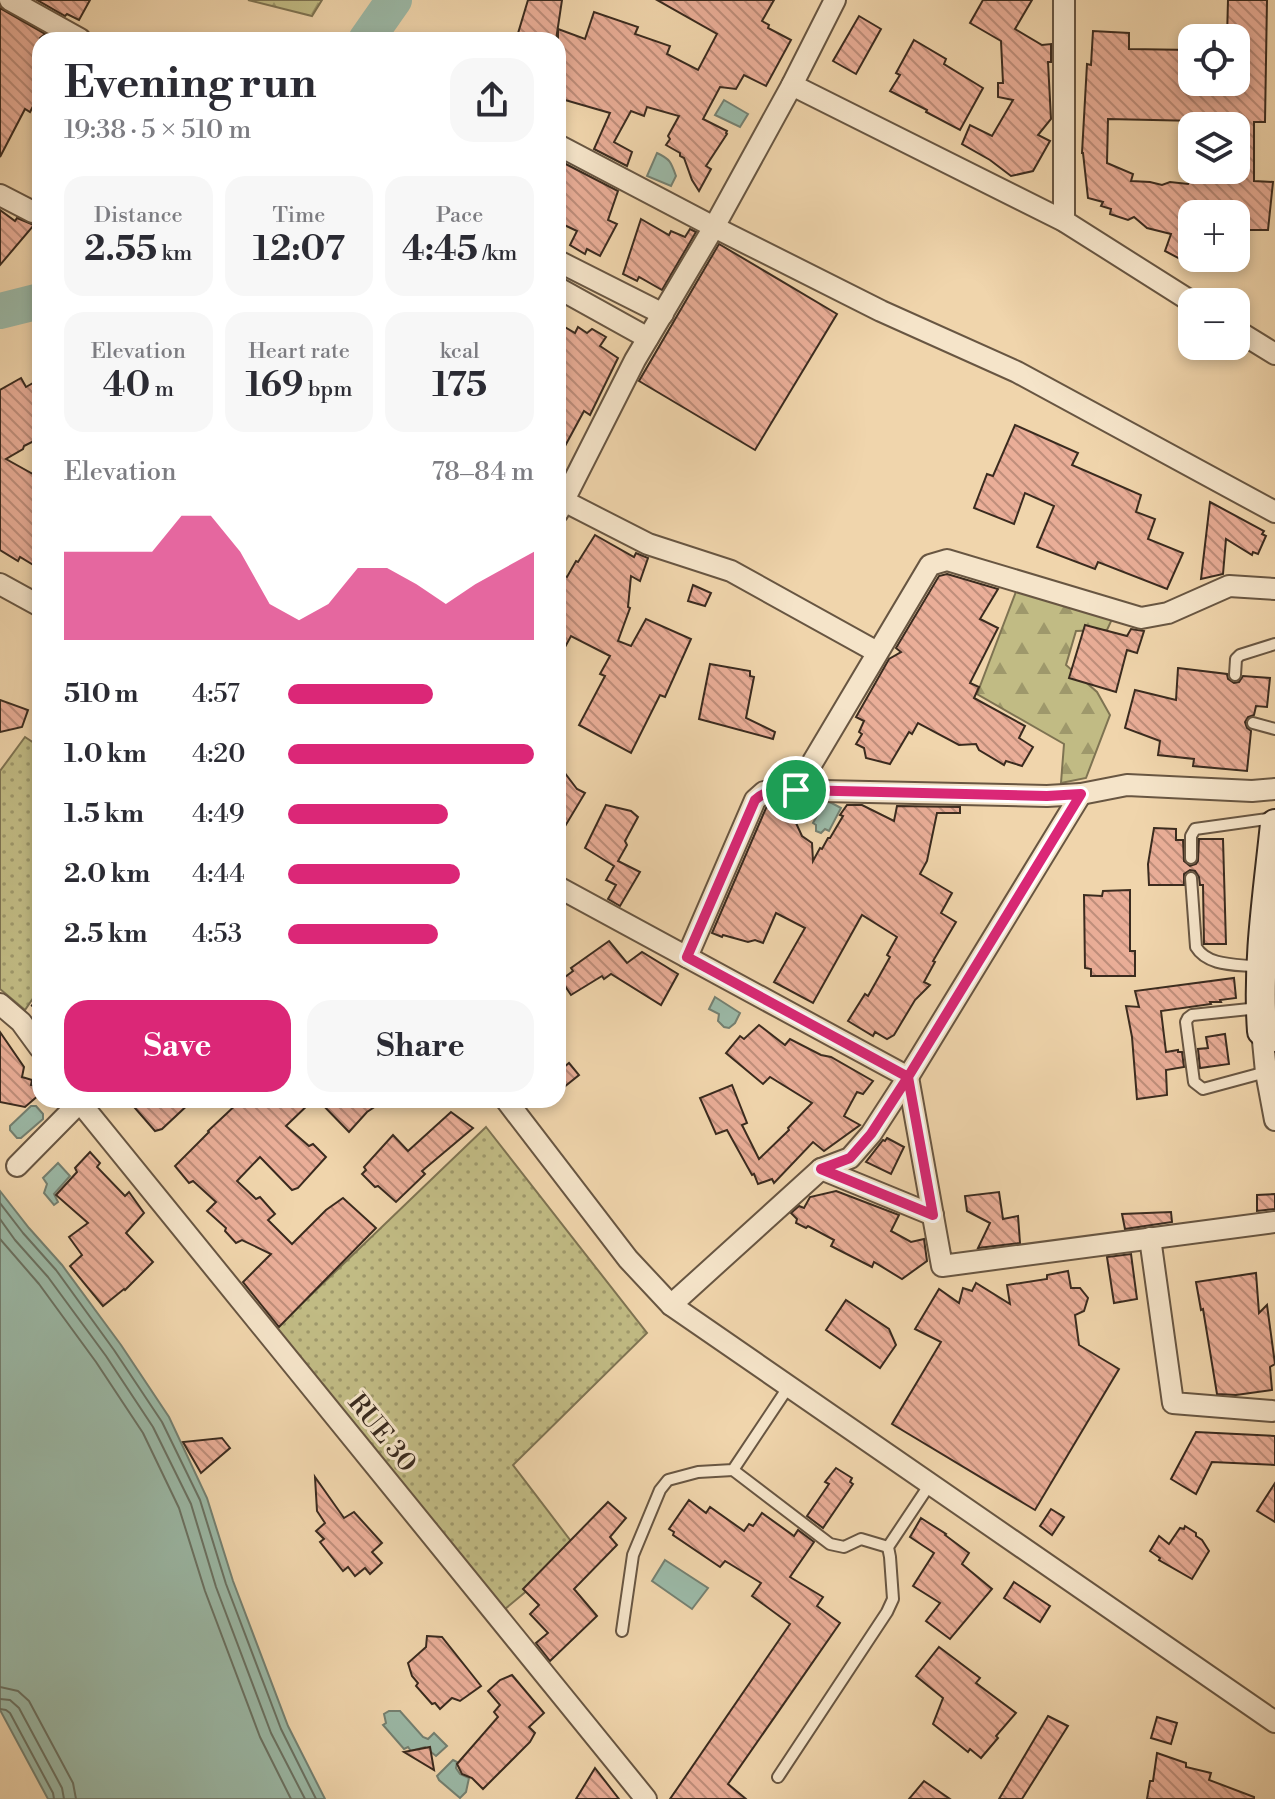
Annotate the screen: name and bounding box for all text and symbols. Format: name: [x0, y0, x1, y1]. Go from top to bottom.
map controls: [1178, 24, 1250, 360]
button: locate: [1178, 24, 1250, 96]
text: Evening run: [64, 56, 317, 111]
button: share: [450, 58, 534, 142]
button: layers: [1178, 112, 1250, 184]
text: 19:38 · 5 × 510 m: [64, 114, 251, 146]
button: +: [1178, 200, 1250, 272]
text: Distance: [94, 202, 183, 229]
text: Time: [273, 202, 325, 229]
text: Pace: [436, 202, 483, 229]
text: 2.55: [84, 229, 157, 271]
text: 12:07: [253, 229, 345, 271]
text: 4:45: [402, 229, 478, 271]
text: km: [157, 240, 192, 267]
text: /km: [478, 240, 517, 267]
button: −: [1178, 288, 1250, 360]
text: Elevation: [91, 338, 186, 365]
text: Heart rate: [248, 338, 350, 365]
text: kcal: [440, 338, 480, 365]
text: 40: [103, 365, 150, 407]
text: 169: [245, 365, 303, 407]
text: 175: [432, 365, 487, 407]
text: m: [150, 376, 174, 403]
text: bpm: [303, 376, 352, 403]
text: Elevation: [64, 456, 177, 488]
text: 78–84 m: [432, 456, 534, 488]
text: 510 m: [64, 678, 139, 710]
text: 4:57: [192, 678, 240, 710]
text: 1.0 km: [64, 738, 147, 770]
text: 4:20: [192, 738, 245, 770]
pin: [762, 756, 830, 824]
icon: arrive: [774, 768, 818, 812]
text: 1.5 km: [64, 798, 144, 830]
text: 4:49: [192, 798, 245, 830]
text: 2.0 km: [64, 858, 150, 890]
text: 4:44: [192, 858, 245, 890]
text: 2.5 km: [64, 918, 147, 950]
text: 4:53: [192, 918, 242, 950]
button: Save: [64, 1000, 291, 1092]
button: Share: [307, 1000, 534, 1092]
street label: RUE 30: [341, 1387, 423, 1479]

